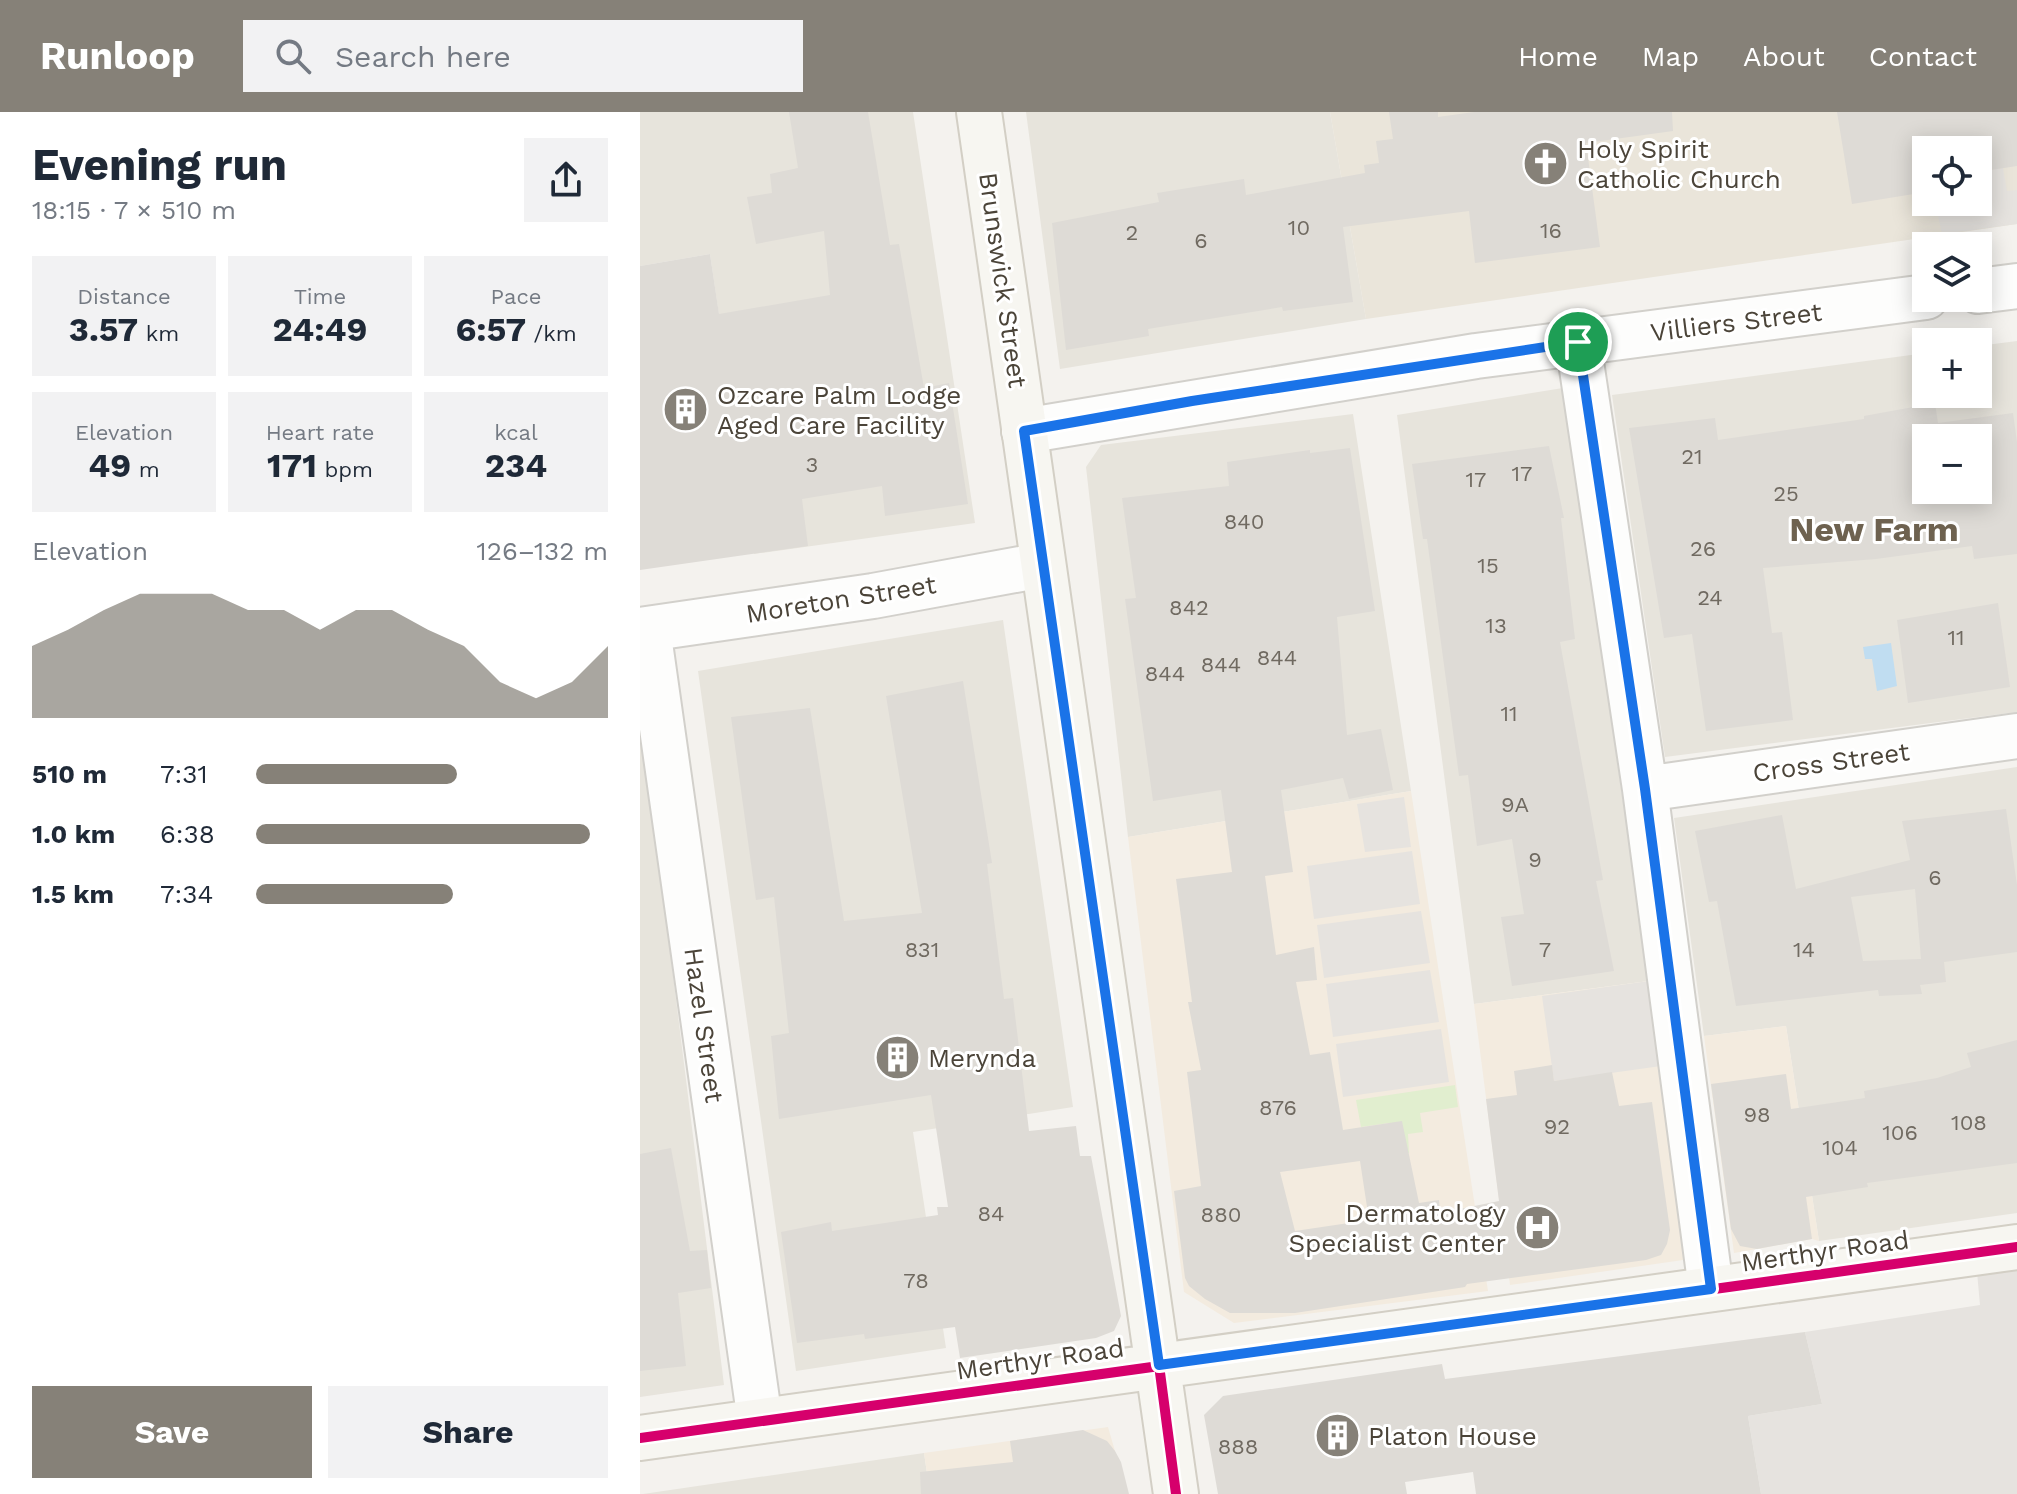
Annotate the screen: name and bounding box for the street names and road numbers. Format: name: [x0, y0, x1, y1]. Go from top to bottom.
street label: Brunswick Street: [973, 170, 1033, 390]
street label: Villiers Street: [1649, 297, 1824, 347]
street label: Moreton Street: [744, 569, 938, 629]
street label: Cross Street: [1751, 736, 1911, 788]
street label: Hazel Street: [678, 945, 730, 1105]
street label: Merthyr Road: [1739, 1224, 1911, 1278]
street label: Merthyr Road: [954, 1332, 1126, 1386]

